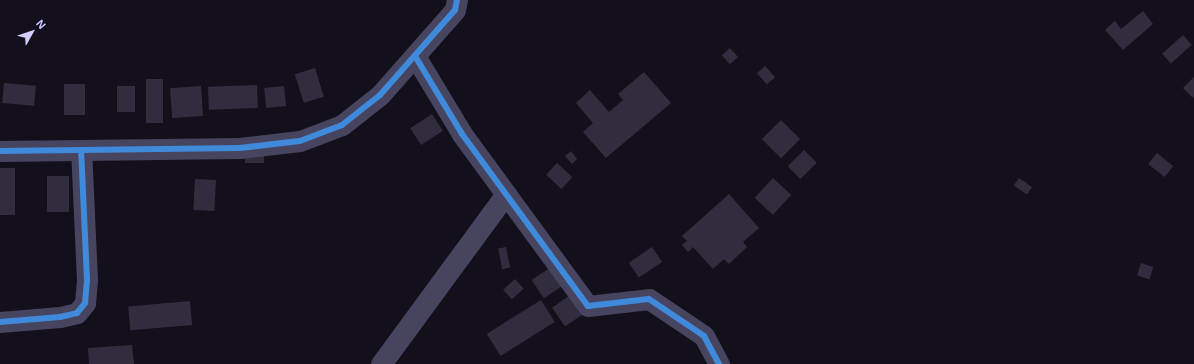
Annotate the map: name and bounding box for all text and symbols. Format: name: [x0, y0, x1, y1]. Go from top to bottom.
north arrow: [12, 12, 52, 52]
text: N: [34, 17, 48, 31]

